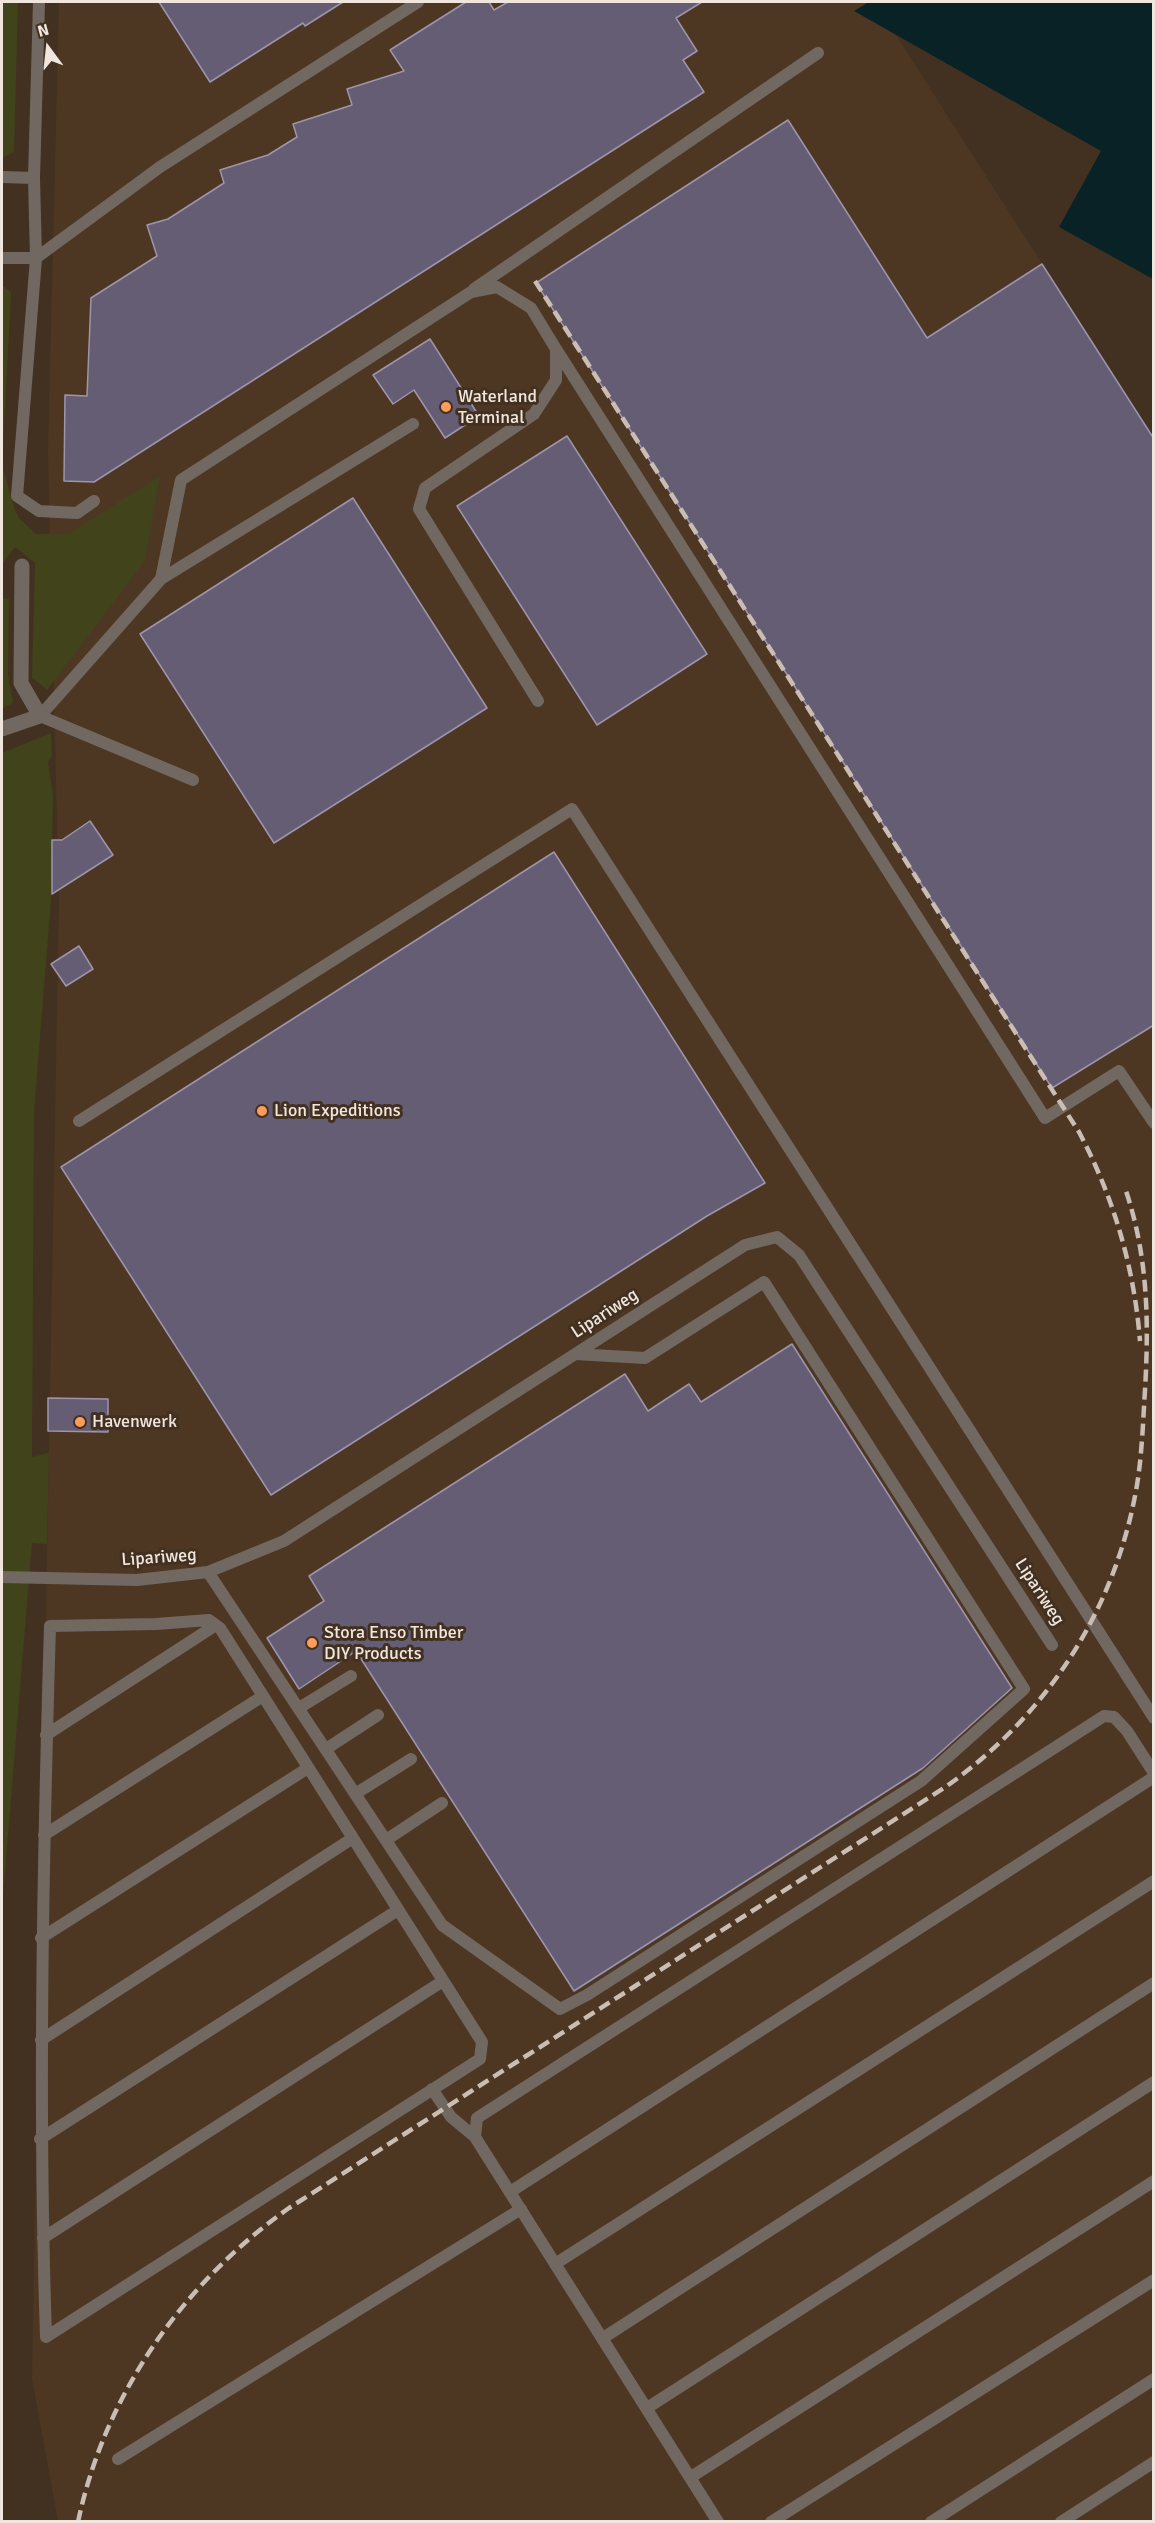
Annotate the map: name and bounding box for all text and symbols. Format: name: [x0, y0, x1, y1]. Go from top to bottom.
north arrow: [18, 18, 78, 78]
text: N: [35, 20, 51, 42]
place label: Waterland Terminal: [458, 386, 537, 428]
marker: Waterland Terminal: [439, 400, 453, 414]
place label: Lion Expeditions: [274, 1100, 401, 1122]
marker: Lion Expeditions: [255, 1104, 269, 1118]
street label: Lipariweg: [567, 1284, 643, 1344]
place label: Havenwerk: [92, 1411, 177, 1433]
marker: Havenwerk: [73, 1415, 87, 1429]
street label: Lipariweg: [121, 1545, 197, 1571]
street label: Lipariweg: [1009, 1554, 1069, 1630]
place label: Stora Enso Timber DIY Products: [324, 1622, 463, 1664]
marker: Stora Enso Timber DIY Products: [305, 1636, 319, 1650]

